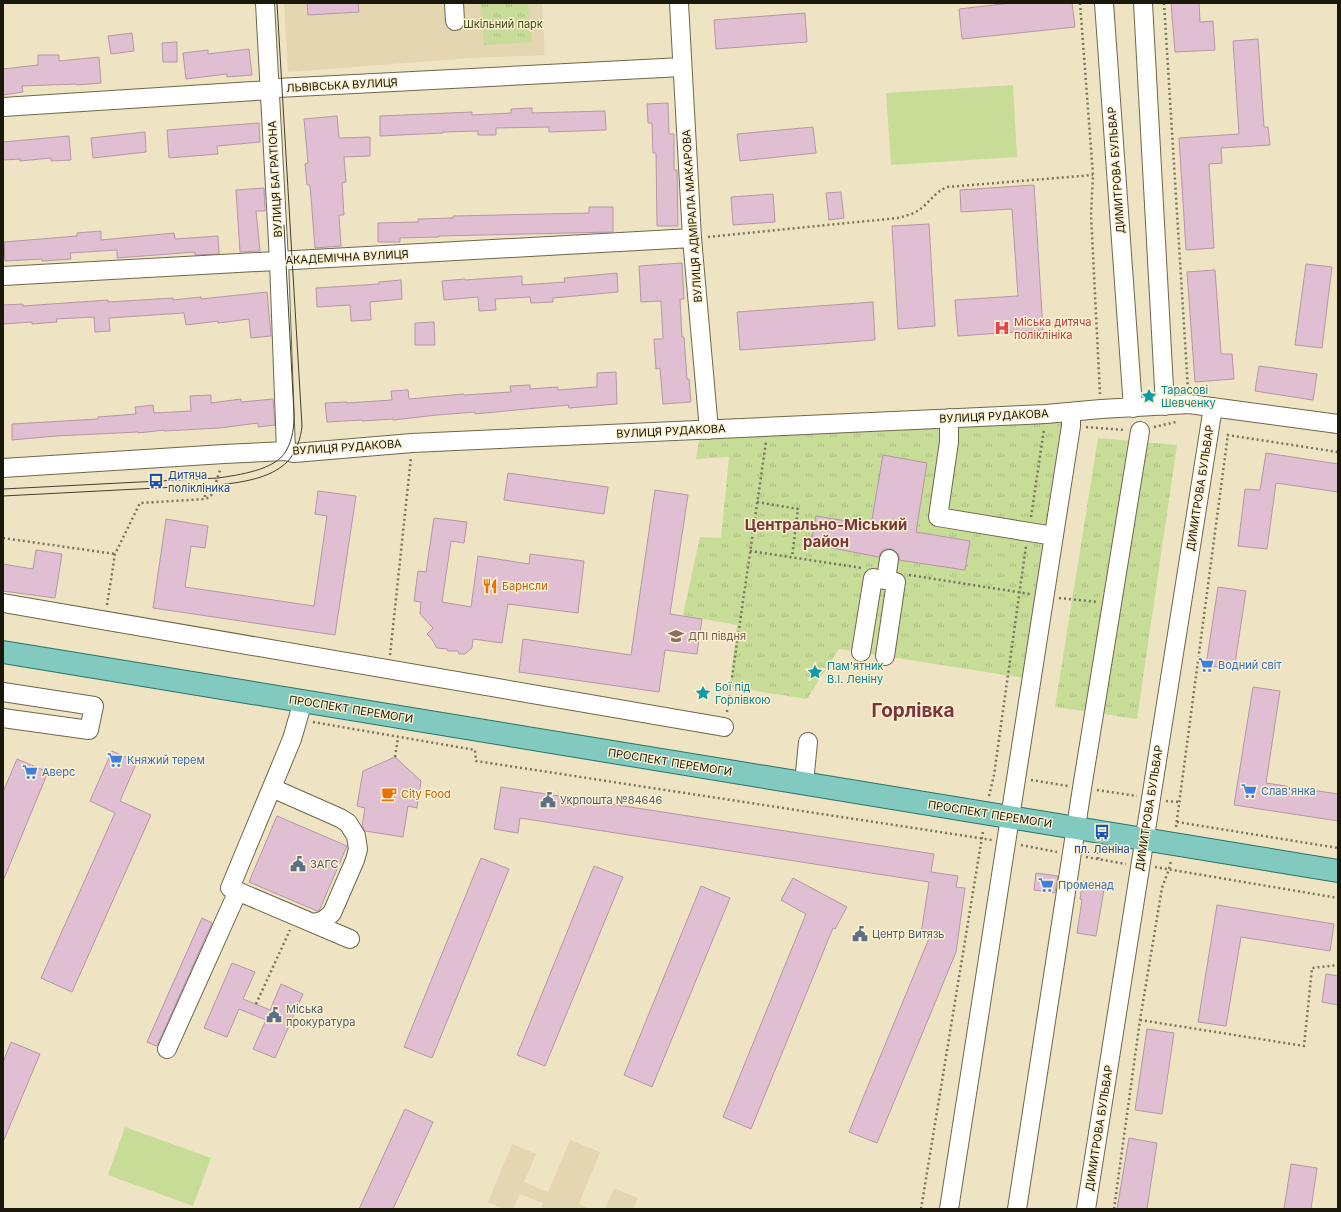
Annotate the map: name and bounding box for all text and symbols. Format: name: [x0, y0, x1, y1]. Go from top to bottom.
park label: Шкільний парк: [463, 17, 543, 31]
street label: ЛЬВІВСЬКА ВУЛИЦЯ: [286, 75, 398, 95]
street label: ДИМИТРОВА БУЛЬВАР: [1105, 106, 1127, 234]
street label: ВУЛИЦЯ БАГРАТІОНА: [265, 120, 285, 238]
street label: ВУЛИЦЯ АДМІРАЛА МАКАРОВА: [679, 128, 705, 303]
street label: АКАДЕМІЧНА ВУЛИЦЯ: [285, 247, 409, 267]
place label: Міська дитяча поліклініка: [1014, 315, 1091, 342]
hospital icon: Міська дитяча поліклініка: [993, 319, 1011, 337]
place label: Тарасові Шевченку: [1161, 383, 1216, 410]
place icon: Тарасові Шевченку: [1140, 387, 1158, 405]
street label: ВУЛИЦЯ РУДАКОВА: [939, 406, 1049, 426]
street label: ВУЛИЦЯ РУДАКОВА: [616, 421, 726, 441]
street label: ДИМИТРОВА БУЛЬВАР: [1183, 424, 1217, 552]
street label: ВУЛИЦЯ РУДАКОВА: [292, 436, 403, 458]
place label: Дитяча полікліника: [168, 468, 230, 495]
bus stop icon: Дитяча полікліника: [147, 472, 165, 490]
district label: Центрально-Міський район: [745, 515, 907, 551]
restaurant icon: Барнсли: [481, 577, 499, 595]
place label: Барнсли: [502, 579, 548, 593]
school or university icon: ДПІ півдня: [667, 627, 685, 645]
place label: ДПІ півдня: [688, 629, 746, 643]
supermarket icon: Водний світ: [1197, 656, 1215, 674]
place label: Водний світ: [1218, 658, 1282, 672]
place label: Пам'ятник В.І. Леніну: [827, 659, 884, 686]
place icon: Пам'ятник В.І. Леніну: [806, 663, 824, 681]
place label: Бої під Горлівкою: [715, 680, 771, 707]
place icon: Бої під Горлівкою: [694, 684, 712, 702]
street label: ПРОСПЕКТ ПЕРЕМОГИ: [288, 692, 414, 726]
district label: Горлівка: [872, 699, 954, 722]
street label: ДИМИТРОВА БУЛЬВАР: [1132, 744, 1166, 872]
street label: ПРОСПЕКТ ПЕРЕМОГИ: [607, 745, 733, 779]
supermarket icon: Княжий терем: [106, 751, 124, 769]
place label: Княжий терем: [127, 753, 205, 767]
supermarket icon: Аверс: [21, 763, 39, 781]
place label: Аверс: [42, 765, 75, 779]
supermarket icon: Слав'янка: [1240, 782, 1258, 800]
place label: Слав'янка: [1261, 784, 1316, 798]
cafe icon: City Food: [380, 785, 398, 803]
place label: City Food: [401, 787, 451, 801]
public building icon: Укрпошта №84646: [539, 791, 557, 809]
place label: Укрпошта №84646: [560, 793, 663, 807]
street label: ПРОСПЕКТ ПЕРЕМОГИ: [927, 797, 1053, 831]
bus stop icon: пл. Леніна: [1093, 823, 1111, 841]
place label: пл. Леніна: [1074, 842, 1130, 856]
public building icon: ЗАГС: [289, 855, 307, 873]
place label: ЗАГС: [310, 857, 338, 871]
supermarket icon: Променад: [1037, 876, 1055, 894]
place label: Променад: [1058, 878, 1114, 892]
public building icon: Центр Витязь: [851, 925, 869, 943]
place label: Центр Витязь: [872, 927, 944, 941]
place label: Міська прокуратура: [286, 1002, 355, 1029]
public building icon: Міська прокуратура: [265, 1006, 283, 1024]
street label: ДИМИТРОВА БУЛЬВАР: [1082, 1064, 1116, 1192]

